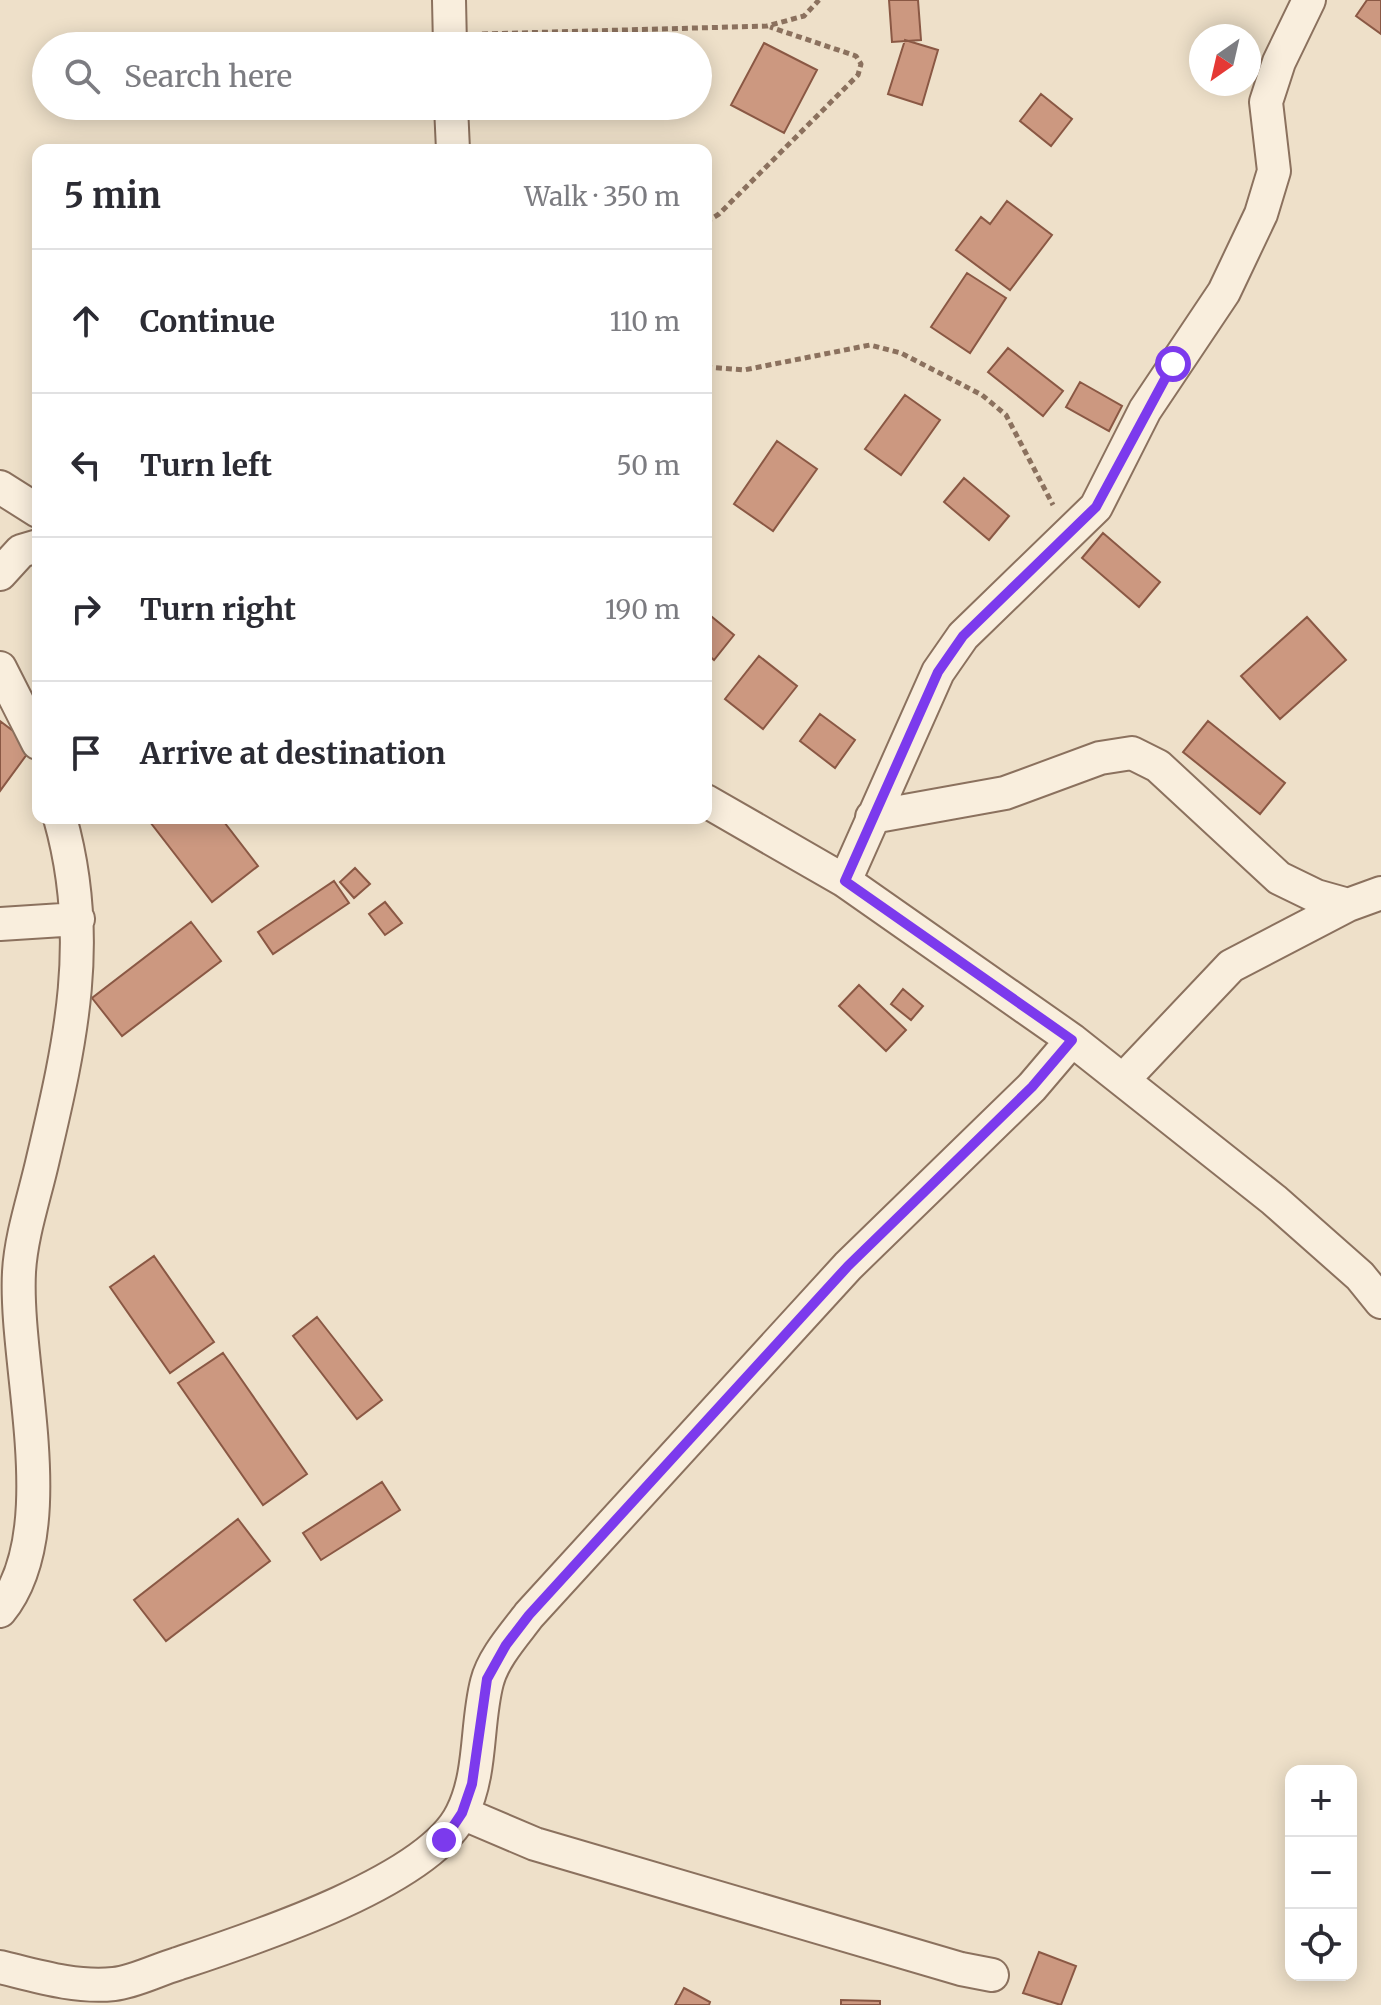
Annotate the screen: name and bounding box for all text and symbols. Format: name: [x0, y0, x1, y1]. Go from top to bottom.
north arrow: [1189, 24, 1261, 96]
search box: [32, 32, 712, 120]
icon: search: [60, 54, 104, 98]
text: Search here: [124, 57, 292, 95]
text: 5 min: [64, 175, 161, 217]
text: Walk · 350 m: [524, 180, 680, 213]
icon: ahead: [64, 299, 108, 343]
text: Continue: [140, 302, 275, 340]
text: 110 m: [610, 305, 680, 338]
route start: [1155, 346, 1191, 382]
icon: left: [64, 443, 108, 487]
text: Turn left: [140, 446, 272, 484]
text: 50 m: [616, 449, 680, 482]
icon: right: [64, 587, 108, 631]
text: Turn right: [140, 590, 296, 628]
text: 190 m: [605, 593, 680, 626]
icon: arrive: [64, 731, 108, 775]
text: Arrive at destination: [140, 734, 446, 772]
map controls: [1285, 1765, 1357, 1981]
button: +: [1285, 1765, 1357, 1837]
route end: [426, 1822, 462, 1858]
button: −: [1285, 1837, 1357, 1909]
button: locate: [1285, 1909, 1357, 1981]

